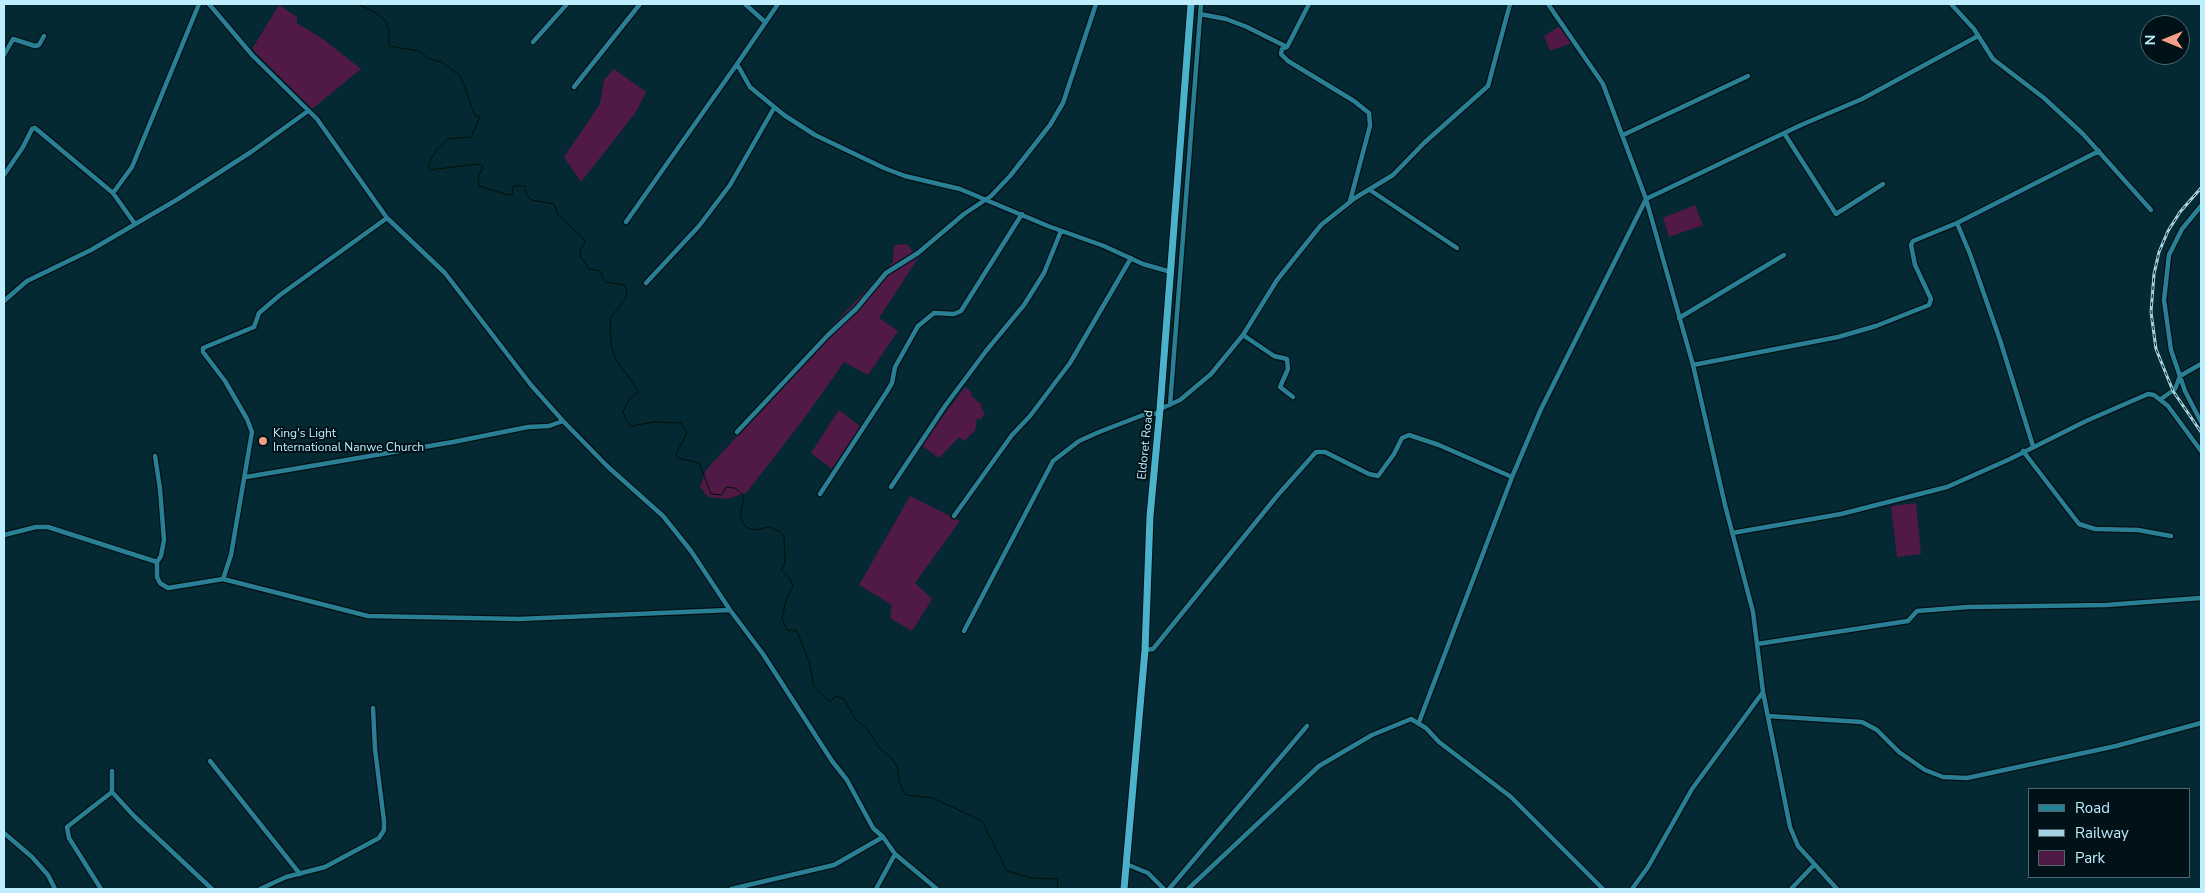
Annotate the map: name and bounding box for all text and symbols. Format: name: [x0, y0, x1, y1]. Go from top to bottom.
north arrow: [2140, 15, 2190, 65]
text: N: [2141, 35, 2160, 45]
street label: Eldoret Road: [1135, 409, 1157, 481]
place label: King's Light International Nanwe Church: [273, 427, 424, 455]
marker: King's Light International Nanwe Church: [257, 435, 269, 447]
legend: [2028, 788, 2190, 878]
text: Road: [2075, 798, 2110, 818]
text: Railway: [2075, 823, 2129, 843]
text: Park: [2075, 848, 2105, 868]

